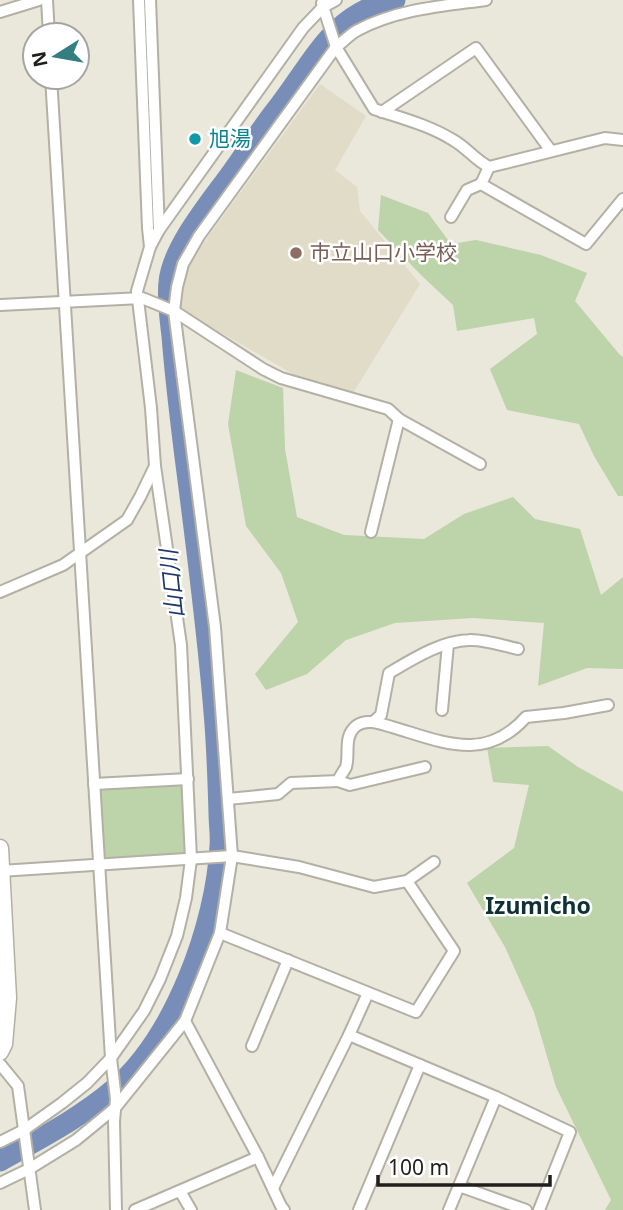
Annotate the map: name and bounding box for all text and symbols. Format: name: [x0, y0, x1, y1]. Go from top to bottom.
north arrow: [21, 21, 91, 91]
text: N: [25, 49, 54, 69]
place label: 旭湯: [209, 124, 251, 152]
marker: 旭湯: [187, 131, 203, 147]
place label: 市立山口小学校: [310, 238, 457, 266]
marker: 市立山口小学校: [288, 245, 304, 261]
water label: 山口川: [151, 545, 191, 620]
district label: Izumicho: [485, 889, 591, 921]
scale bar: [378, 1144, 550, 1188]
text: 100 m: [388, 1153, 449, 1181]

